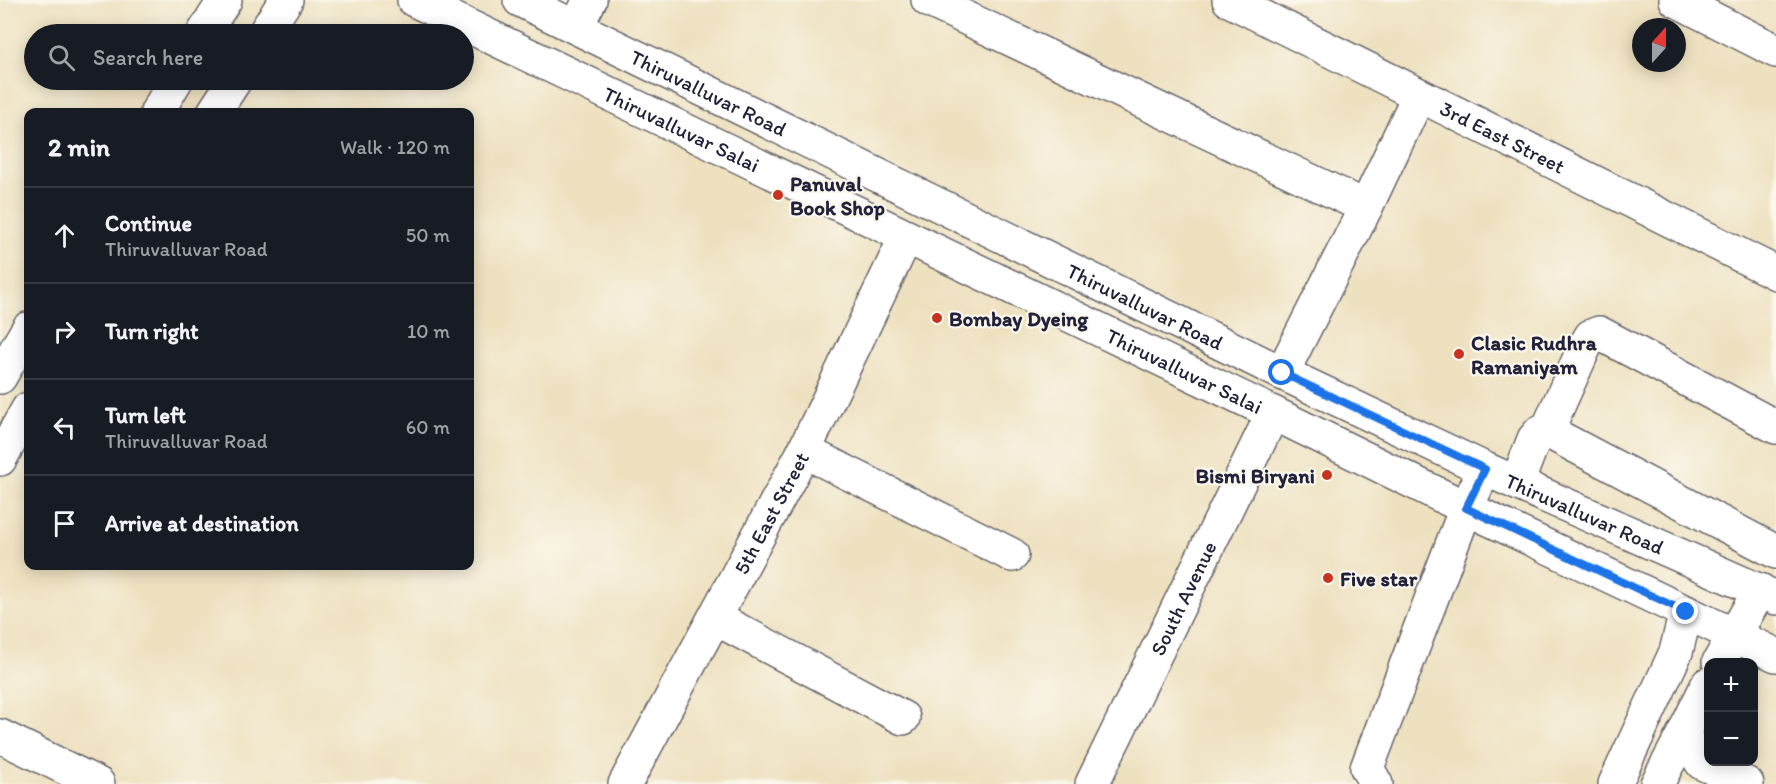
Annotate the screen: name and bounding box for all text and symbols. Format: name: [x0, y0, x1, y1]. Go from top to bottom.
north arrow: [1632, 18, 1686, 72]
search box: [24, 24, 474, 90]
icon: search: [45, 41, 78, 74]
text: Search here: [93, 44, 203, 71]
street label: Thiruvalluvar Road: [626, 44, 791, 141]
street label: Thiruvalluvar Salai: [600, 81, 764, 177]
street label: 3rd East Street: [1436, 95, 1569, 178]
text: 2 min: [48, 131, 110, 163]
text: Walk · 120 m: [340, 135, 450, 159]
place label: Panuval Book Shop: [790, 171, 885, 221]
marker: Panuval Book Shop: [771, 188, 785, 202]
text: Continue: [105, 210, 192, 237]
icon: ahead: [48, 219, 81, 252]
text: 50 m: [406, 223, 450, 247]
text: Thiruvalluvar Road: [105, 237, 267, 261]
street label: Thiruvalluvar Road: [1063, 257, 1227, 355]
place label: Bombay Dyeing: [949, 306, 1089, 332]
marker: Bombay Dyeing: [930, 311, 944, 325]
icon: right: [48, 315, 81, 348]
text: Turn right: [105, 318, 199, 345]
text: 10 m: [407, 319, 450, 343]
street label: Thiruvalluvar Salai: [1102, 322, 1267, 419]
place label: Clasic Rudhra Ramaniyam: [1471, 330, 1598, 380]
marker: Clasic Rudhra Ramaniyam: [1452, 347, 1466, 361]
route start: [1268, 359, 1294, 385]
text: Turn left: [105, 402, 186, 429]
icon: left: [48, 411, 81, 444]
text: 60 m: [406, 415, 450, 439]
text: Thiruvalluvar Road: [105, 429, 267, 453]
street label: 5th East Street: [728, 447, 814, 578]
place label: Bismi Biryani: [1196, 463, 1315, 489]
street label: Thiruvalluvar Road: [1502, 467, 1668, 559]
marker: Bismi Biryani: [1320, 468, 1334, 482]
icon: arrive: [48, 507, 81, 540]
text: Arrive at destination: [105, 510, 299, 537]
street label: South Avenue: [1144, 537, 1221, 659]
place label: Five star: [1340, 566, 1418, 591]
marker: Five star: [1321, 571, 1335, 585]
route end: [1672, 598, 1698, 624]
map controls: [1704, 658, 1758, 766]
button: +: [1704, 658, 1758, 712]
button: −: [1704, 712, 1758, 766]

